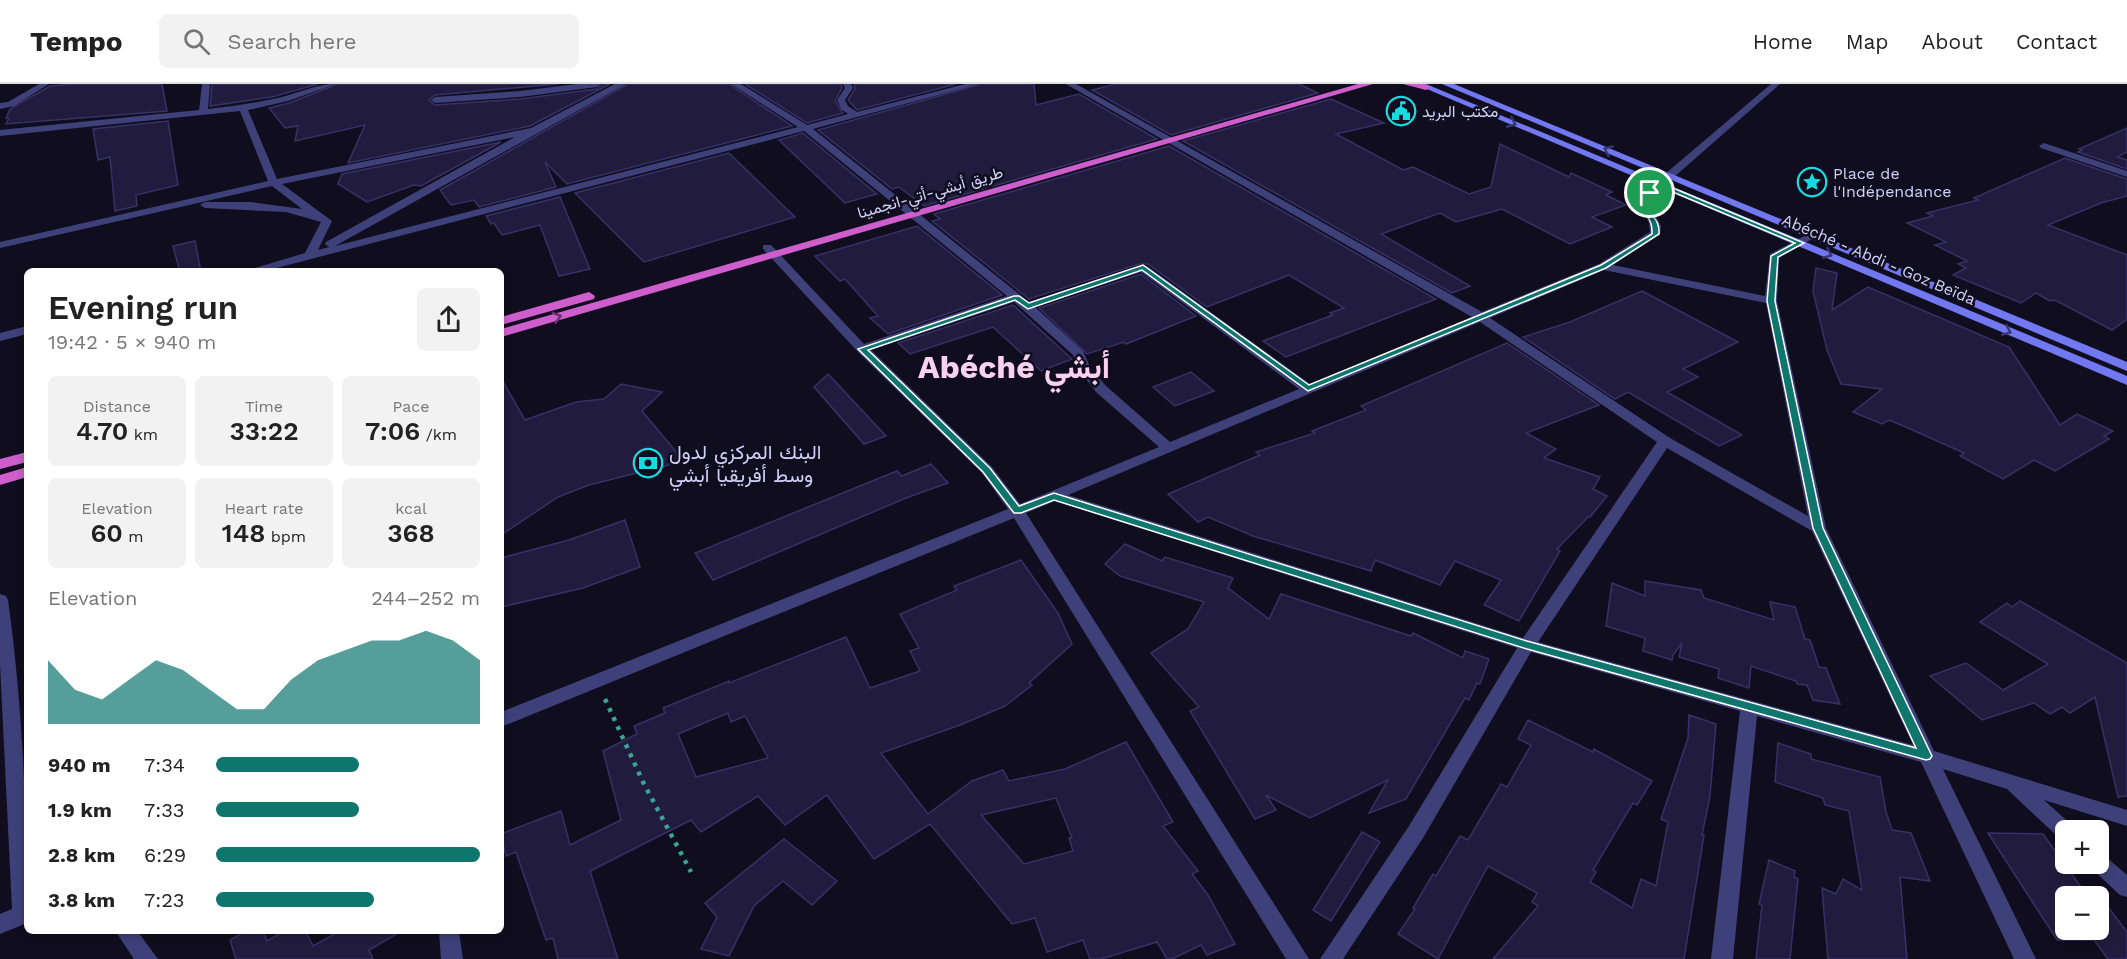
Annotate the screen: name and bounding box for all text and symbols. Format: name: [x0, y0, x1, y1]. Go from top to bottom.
search box: [159, 14, 579, 68]
text: Tempo: [30, 25, 123, 58]
icon: search: [180, 25, 213, 58]
text: Search here: [228, 29, 357, 54]
text: Home: [1753, 29, 1813, 54]
text: Map: [1846, 29, 1889, 54]
text: About: [1922, 29, 1983, 54]
text: Contact: [2016, 29, 2097, 54]
public building icon: مكتب البريد: [1385, 95, 1417, 127]
place label: مكتب البريد: [1422, 102, 1498, 122]
one-way arrow: [1506, 116, 1517, 128]
one-way arrow: [1604, 145, 1615, 157]
street label: طريق أبشي-أتي-انجمينا: [855, 163, 1006, 226]
place label: Place de l'Indépendance: [1833, 164, 1951, 201]
place icon: Place de l'Indépendance: [1796, 166, 1828, 198]
pin: [1624, 167, 1675, 218]
icon: arrive: [1633, 176, 1666, 209]
street label: Abéché - Abdi - Goz Beïda: [1779, 210, 1978, 309]
one-way arrow: [1821, 247, 1832, 259]
text: Evening run: [48, 288, 238, 327]
button: share: [417, 288, 480, 351]
one-way arrow: [551, 312, 562, 324]
one-way arrow: [2001, 324, 2012, 336]
text: 19:42 · 5 × 940 m: [48, 330, 216, 354]
district label: Abéché أبشي: [918, 348, 1110, 394]
text: Distance: [83, 397, 151, 416]
text: Time: [245, 397, 283, 416]
text: Pace: [392, 397, 430, 416]
text: 4.70: [76, 416, 128, 446]
text: 33:22: [229, 416, 299, 446]
text: 7:06: [365, 416, 420, 446]
text: km: [128, 425, 158, 444]
text: /km: [420, 425, 457, 444]
place label: البنك المركزي لدول وسط أفريقيا أبشي: [669, 440, 821, 492]
bank icon: البنك المركزي لدول وسط أفريقيا أبشي: [632, 447, 664, 479]
text: Elevation: [81, 499, 153, 518]
text: Heart rate: [224, 499, 304, 518]
text: kcal: [395, 499, 427, 518]
text: 60: [90, 518, 123, 548]
text: 148: [222, 518, 265, 548]
text: 368: [387, 518, 435, 548]
text: m: [123, 527, 144, 546]
text: bpm: [265, 527, 306, 546]
text: Elevation: [48, 586, 137, 610]
text: 244–252 m: [371, 586, 480, 610]
text: 940 m: [48, 753, 111, 777]
text: 7:34: [144, 753, 185, 777]
text: 1.9 km: [48, 798, 112, 822]
text: 7:33: [144, 798, 184, 822]
map controls: [2055, 820, 2109, 940]
button: +: [2055, 820, 2109, 874]
text: 2.8 km: [48, 843, 115, 867]
text: 6:29: [144, 843, 186, 867]
button: −: [2055, 886, 2109, 940]
text: 3.8 km: [48, 888, 115, 912]
text: 7:23: [144, 888, 184, 912]

